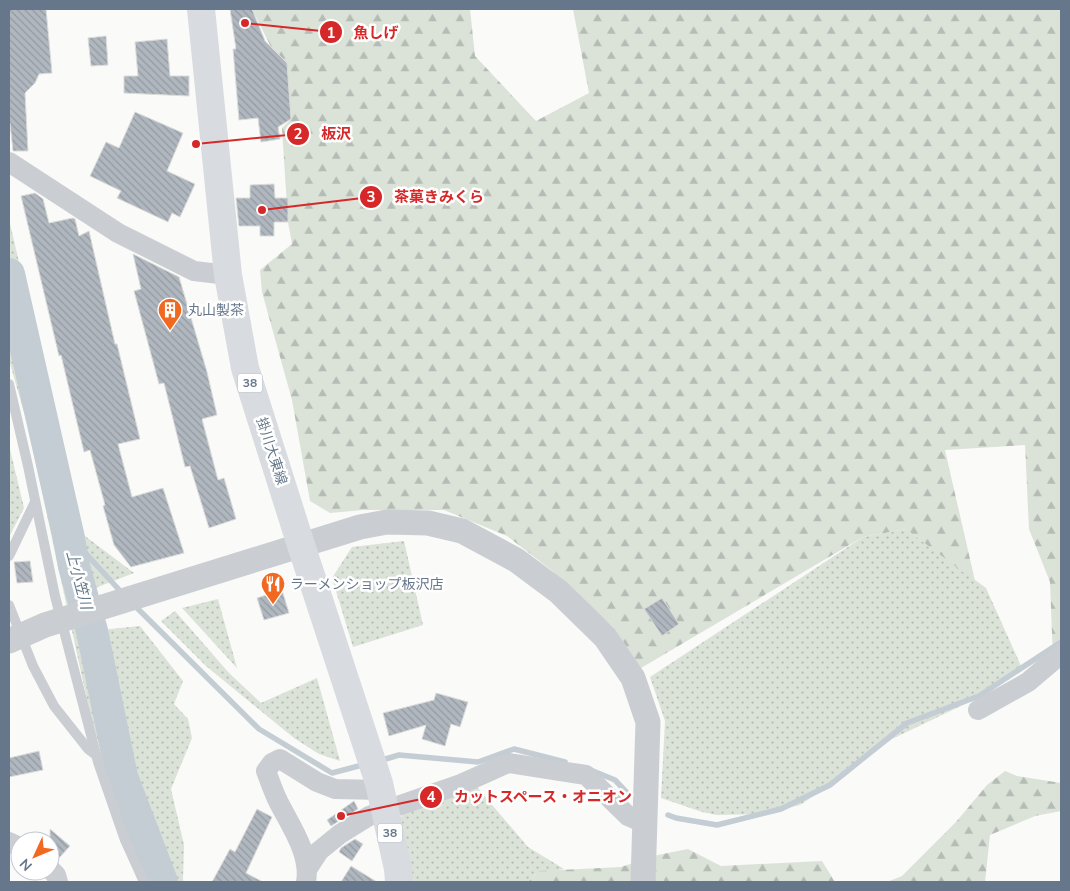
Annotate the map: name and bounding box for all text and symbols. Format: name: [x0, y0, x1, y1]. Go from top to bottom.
callout: 魚しげ: [319, 17, 409, 47]
text: 1: [326, 23, 336, 43]
text: 魚しげ: [353, 23, 399, 43]
callout: 板沢: [286, 119, 361, 149]
text: 2: [293, 124, 303, 144]
text: 板沢: [321, 124, 351, 144]
callout: 茶菓きみくら: [359, 182, 494, 212]
text: 3: [366, 187, 376, 207]
text: 茶菓きみくら: [394, 187, 484, 207]
building icon: 丸山製茶: [157, 297, 183, 331]
place label: 丸山製茶: [188, 301, 244, 320]
road number: 38: [238, 373, 262, 392]
street label: 掛川大東線: [252, 415, 291, 487]
water label: 上小笠川: [62, 548, 97, 613]
restaurant icon: ラーメンショップ板沢店: [260, 571, 286, 605]
place label: ラーメンショップ板沢店: [290, 575, 443, 594]
callout: カットスペース・オニオン: [418, 782, 643, 812]
text: 4: [426, 787, 436, 807]
text: カットスペース・オニオン: [454, 787, 632, 807]
road number: 38: [378, 824, 402, 842]
north arrow: [10, 831, 60, 881]
text: N: [16, 854, 36, 875]

